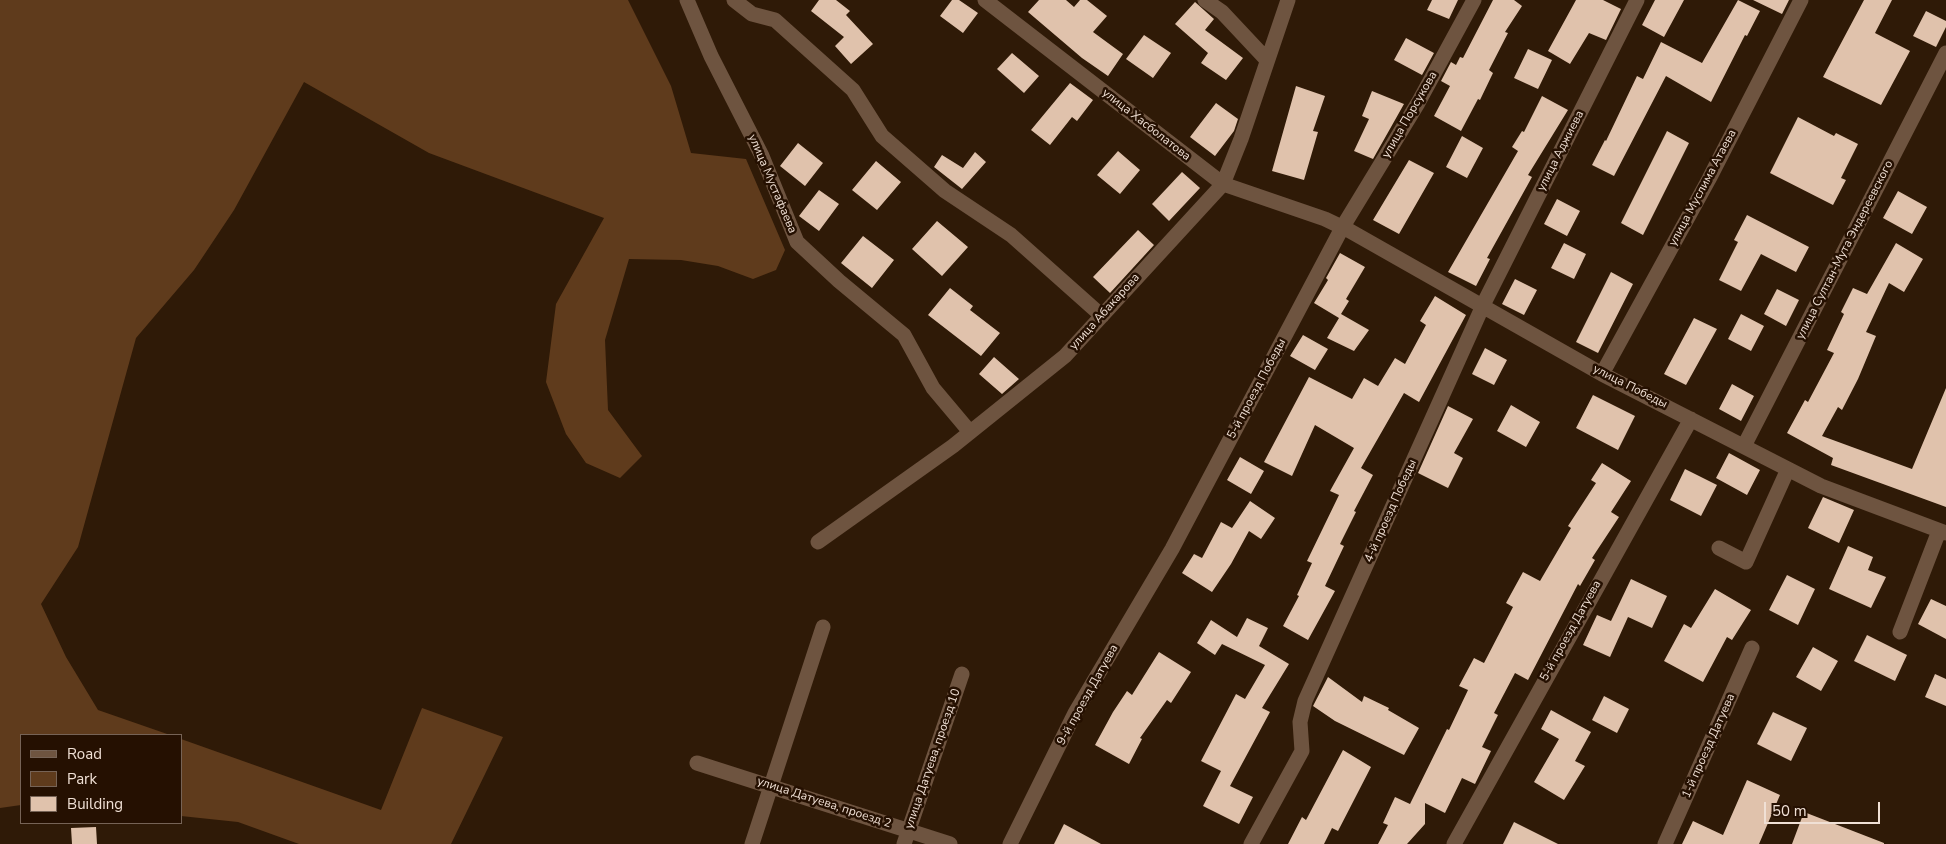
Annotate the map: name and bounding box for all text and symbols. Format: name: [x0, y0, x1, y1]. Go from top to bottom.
street label: улица Порсукова: [1379, 69, 1441, 161]
street label: улица Хасболатова: [1099, 86, 1193, 164]
street label: улица Аджиева: [1535, 108, 1587, 194]
street label: улица Муслима Атаева: [1666, 127, 1740, 249]
street label: улица Мустафаева: [745, 132, 799, 236]
street label: улица Султан-Мута Эндереевского: [1793, 158, 1897, 342]
street label: улица Абакарова: [1067, 271, 1143, 353]
street label: 5-й проезд Победы: [1225, 337, 1289, 441]
street label: улица Победы: [1590, 362, 1670, 412]
street label: 4-й проезд Победы: [1362, 457, 1420, 565]
street label: 5-й проезд Датуева: [1537, 578, 1605, 684]
street label: 9-й проезд Датуева: [1054, 642, 1122, 748]
street label: улица Датуева, проезд 10: [902, 687, 964, 831]
street label: 1-й проезд Датуева: [1679, 691, 1739, 801]
legend: [20, 734, 182, 824]
text: Road: [67, 744, 102, 764]
text: Park: [67, 769, 97, 789]
street label: улица Датуева, проезд 2: [755, 774, 893, 832]
scale bar: [1766, 792, 1882, 824]
text: Building: [67, 794, 123, 814]
text: 50 m: [1772, 801, 1807, 821]

